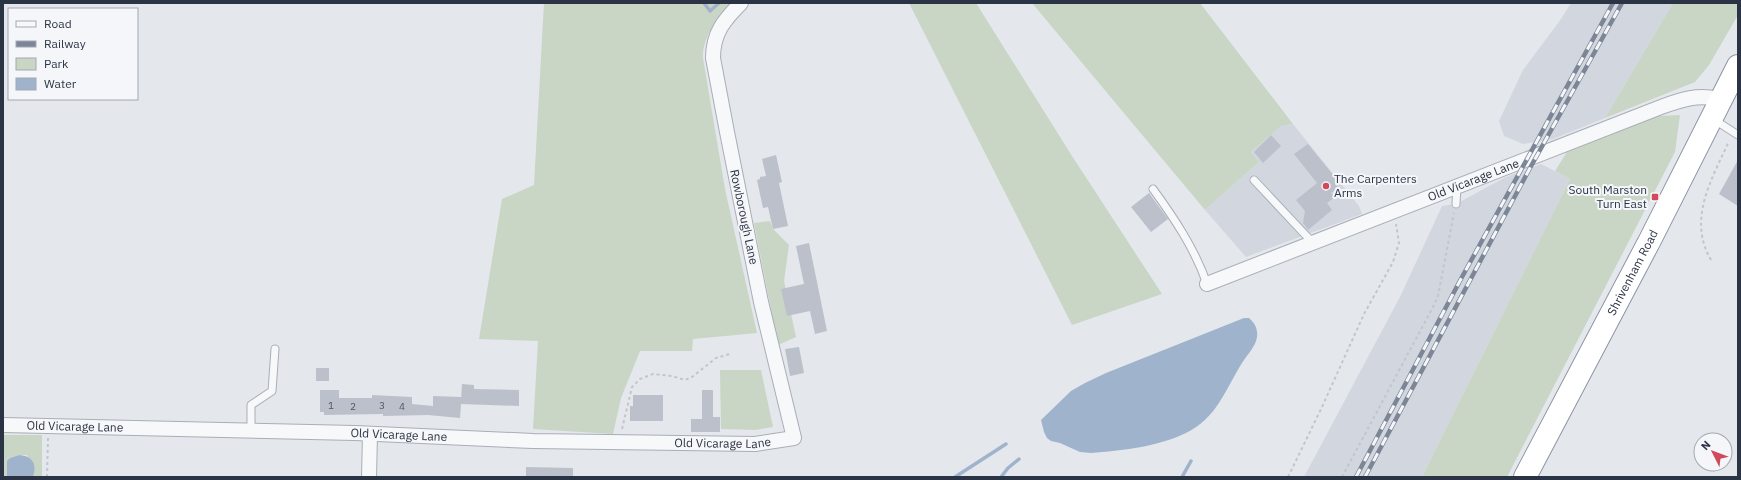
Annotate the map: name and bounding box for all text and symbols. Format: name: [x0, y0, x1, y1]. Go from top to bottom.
legend: [8, 8, 138, 100]
text: Road: [44, 16, 72, 31]
text: Railway: [44, 36, 86, 51]
text: Park: [44, 56, 69, 71]
text: Water: [44, 76, 77, 91]
street label: Old Vicarage Lane: [1426, 155, 1521, 204]
street label: Rowborough Lane: [727, 168, 762, 266]
place label: The Carpenters Arms: [1334, 171, 1417, 200]
marker: The Carpenters Arms: [1321, 181, 1331, 191]
place label: South Marston Turn East: [1569, 182, 1647, 211]
marker: South Marston Turn East: [1650, 192, 1660, 202]
street label: Shrivenham Road: [1604, 227, 1661, 318]
house number: 1: [328, 399, 334, 412]
house number: 3: [379, 399, 385, 412]
house number: 2: [350, 400, 356, 413]
house number: 4: [399, 400, 405, 413]
street label: Old Vicarage Lane: [26, 418, 124, 435]
street label: Old Vicarage Lane: [350, 425, 448, 444]
north arrow: [1693, 432, 1733, 472]
street label: Old Vicarage Lane: [674, 434, 772, 451]
text: N: [1698, 438, 1713, 453]

